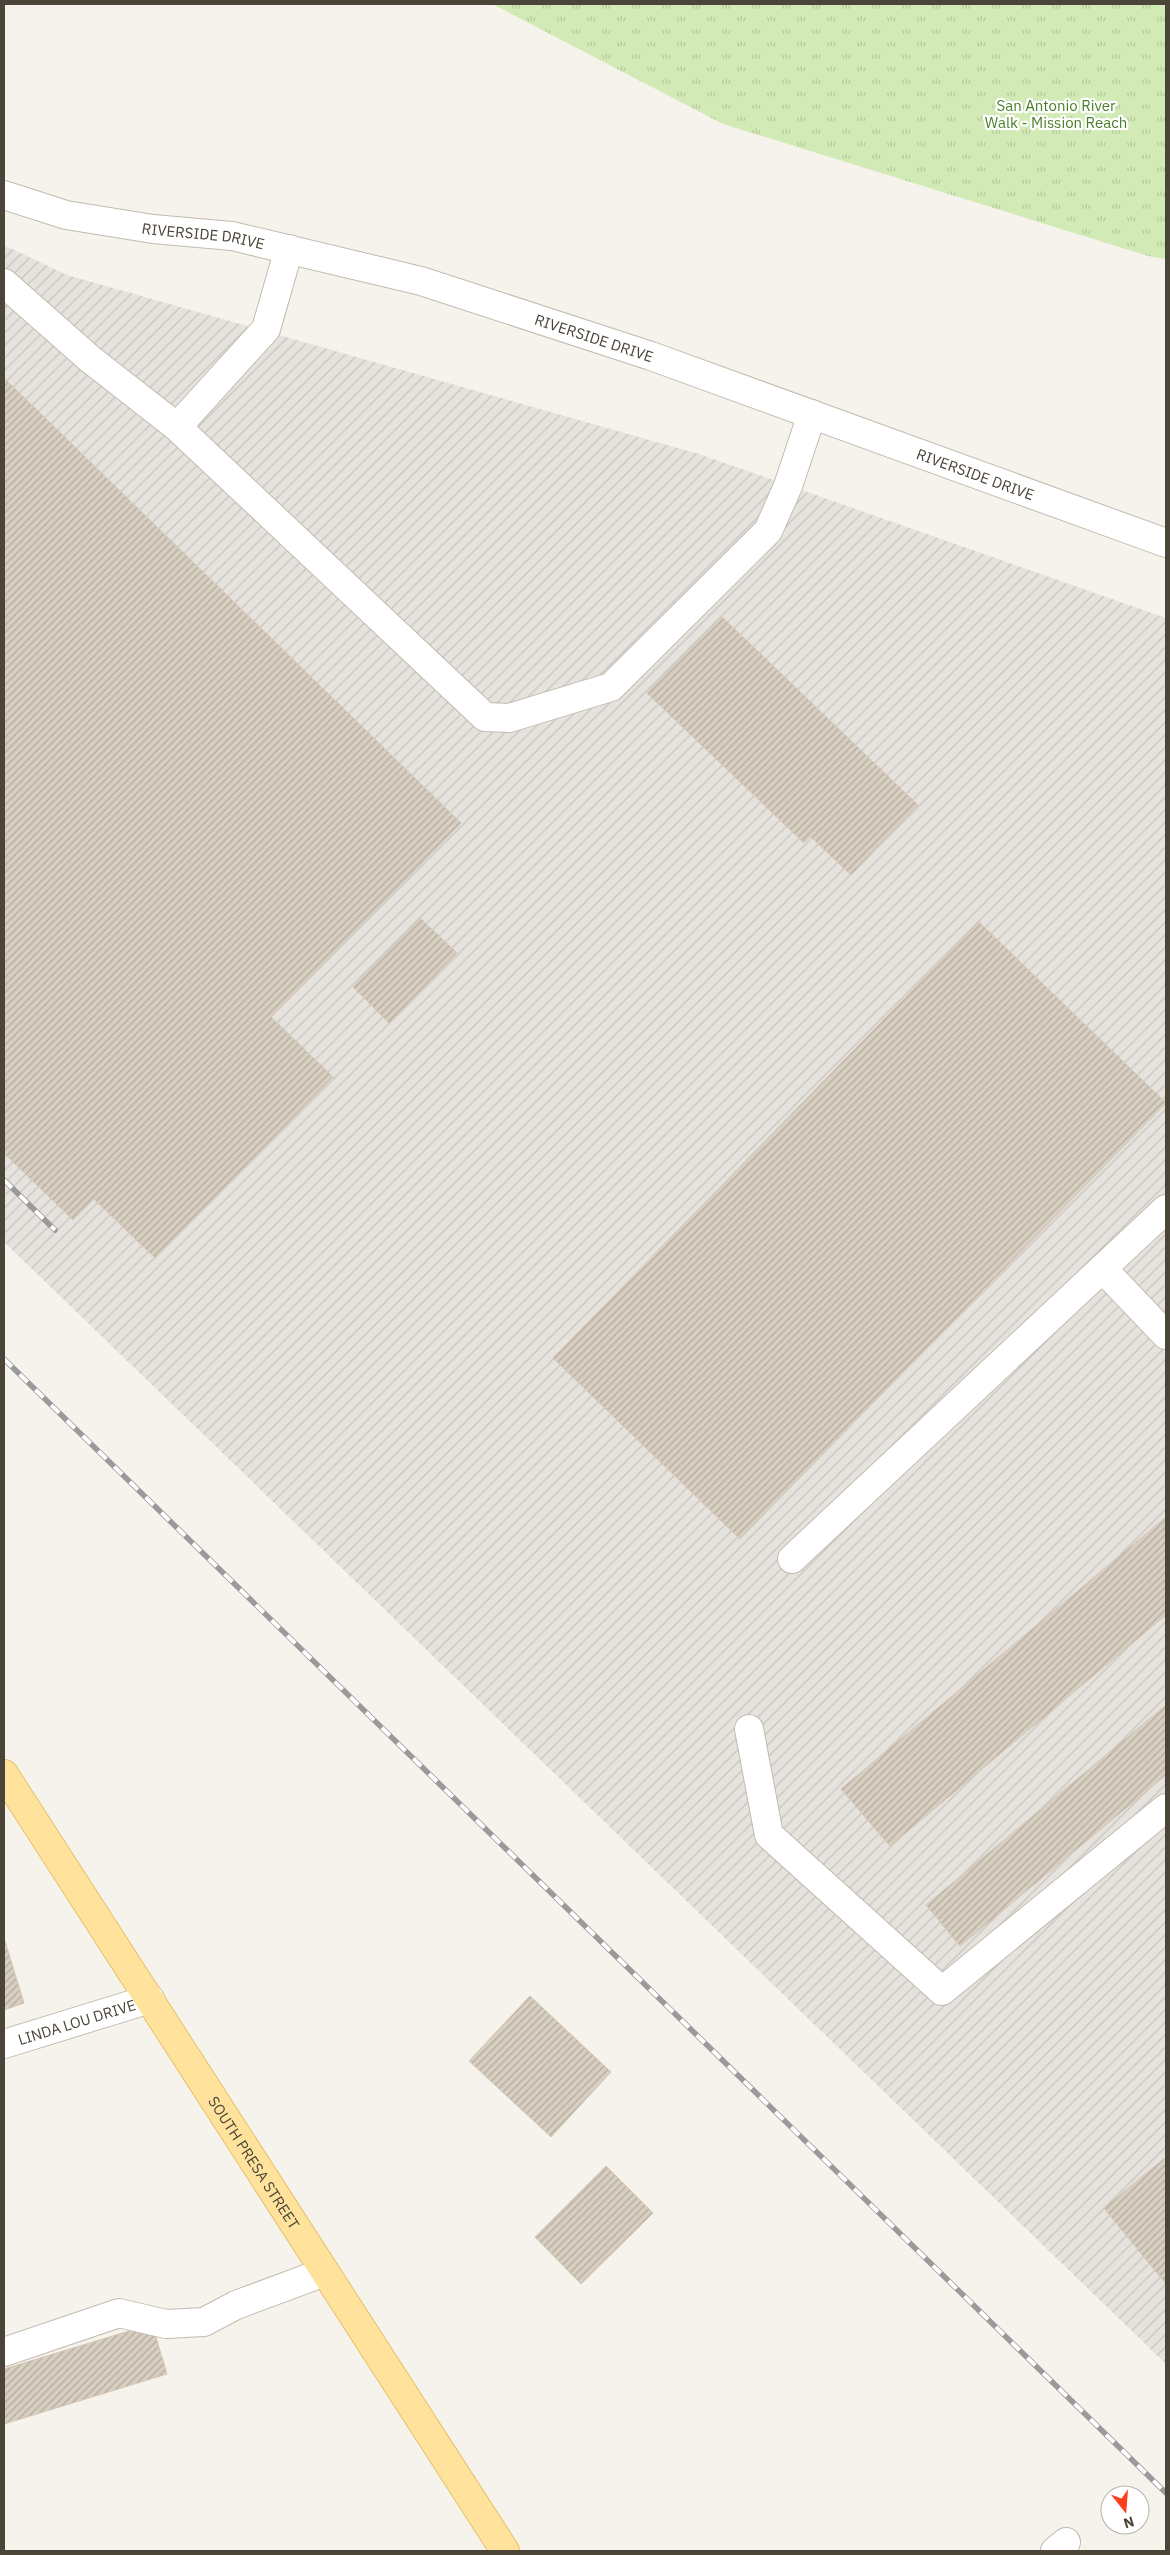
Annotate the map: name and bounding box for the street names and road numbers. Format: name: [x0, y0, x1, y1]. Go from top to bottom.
street label: RIVERSIDE DRIVE: [140, 218, 267, 253]
street label: RIVERSIDE DRIVE: [532, 309, 656, 366]
street label: RIVERSIDE DRIVE: [914, 444, 1037, 504]
street label: LINDA LOU DRIVE: [15, 1995, 138, 2049]
street label: SOUTH PRESA STREET: [205, 2092, 304, 2233]

